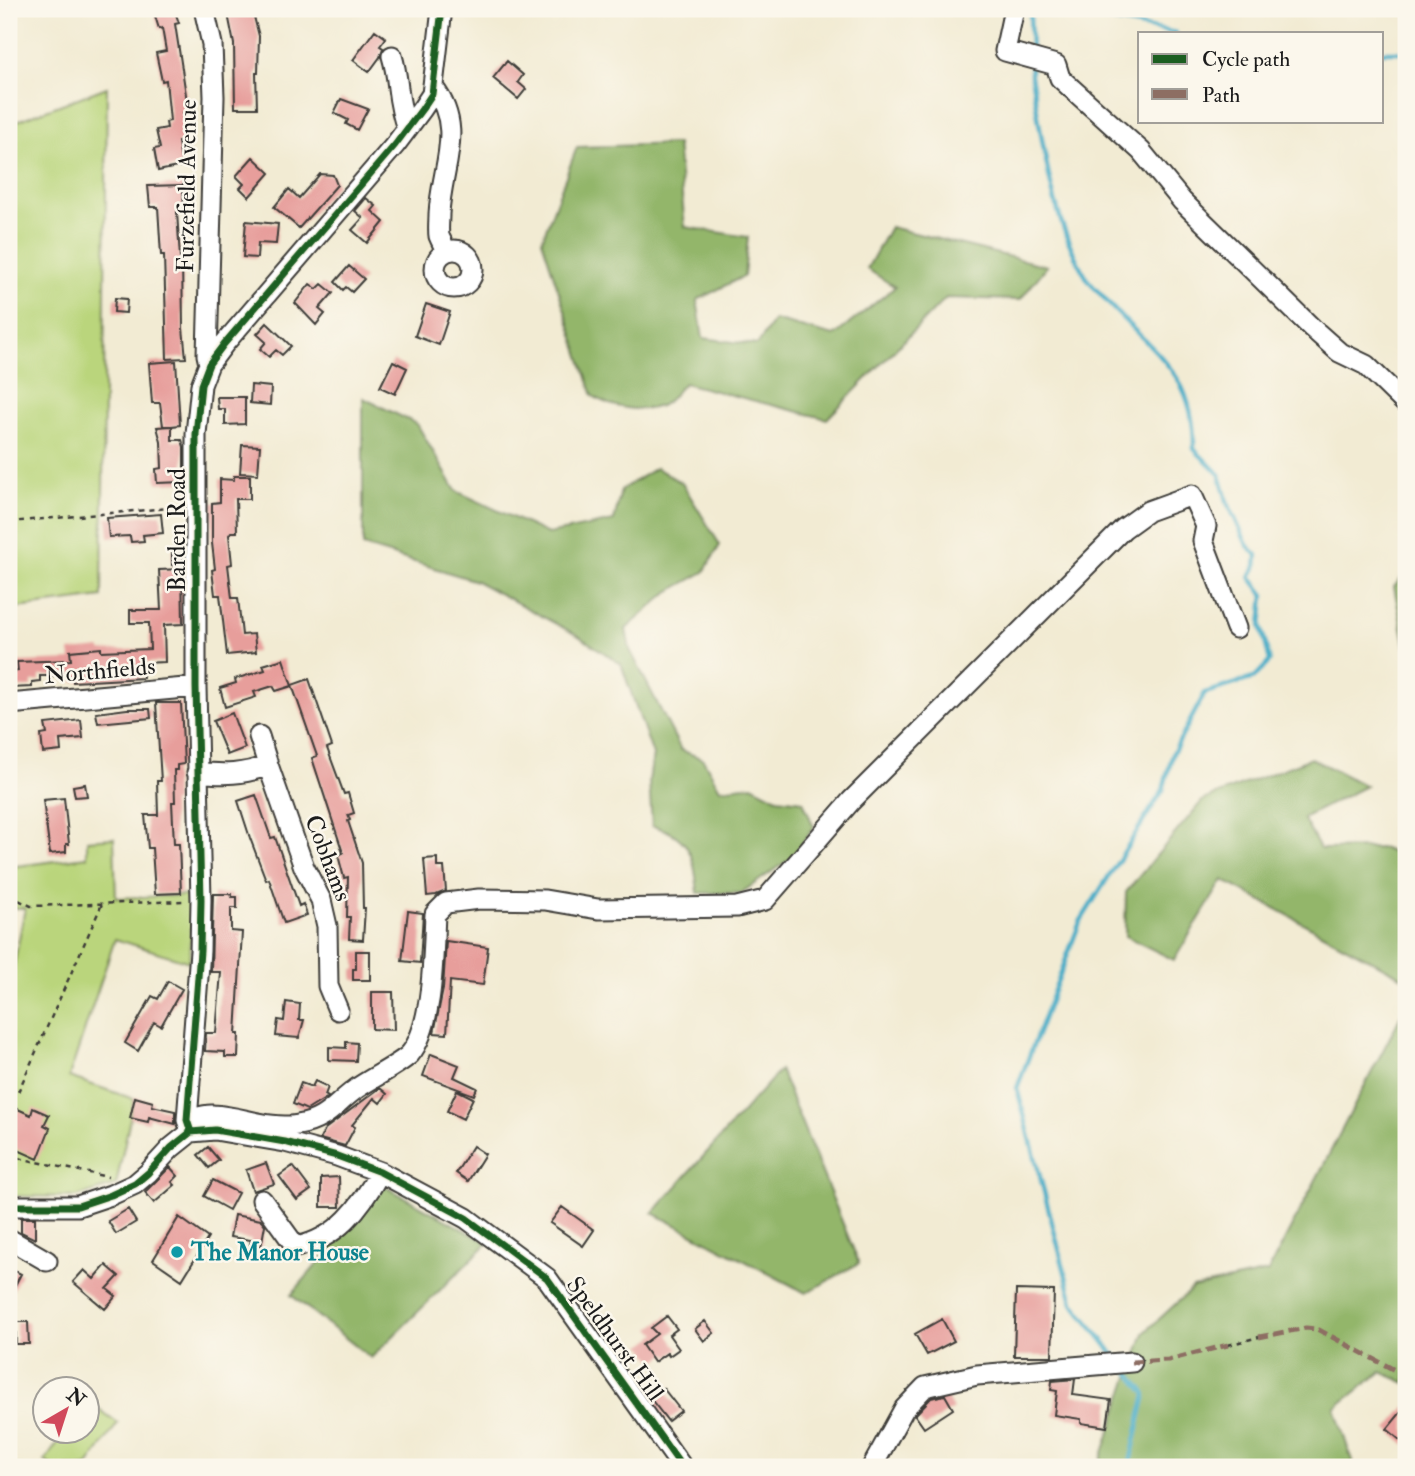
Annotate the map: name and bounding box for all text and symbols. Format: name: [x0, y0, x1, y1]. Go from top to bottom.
legend: [1138, 32, 1384, 122]
text: Cycle path: [1202, 46, 1290, 73]
text: Path: [1202, 82, 1240, 109]
street label: Furzefield Avenue: [170, 99, 204, 273]
street label: Barden Road: [162, 468, 193, 592]
street label: Northfields: [43, 651, 157, 691]
street label: Cobhams: [297, 810, 359, 906]
place label: The Manor House: [190, 1237, 369, 1268]
marker: The Manor House: [169, 1244, 185, 1260]
street label: Speldhurst Hill: [559, 1271, 671, 1407]
north arrow: [32, 1374, 102, 1444]
text: N: [61, 1382, 91, 1413]

